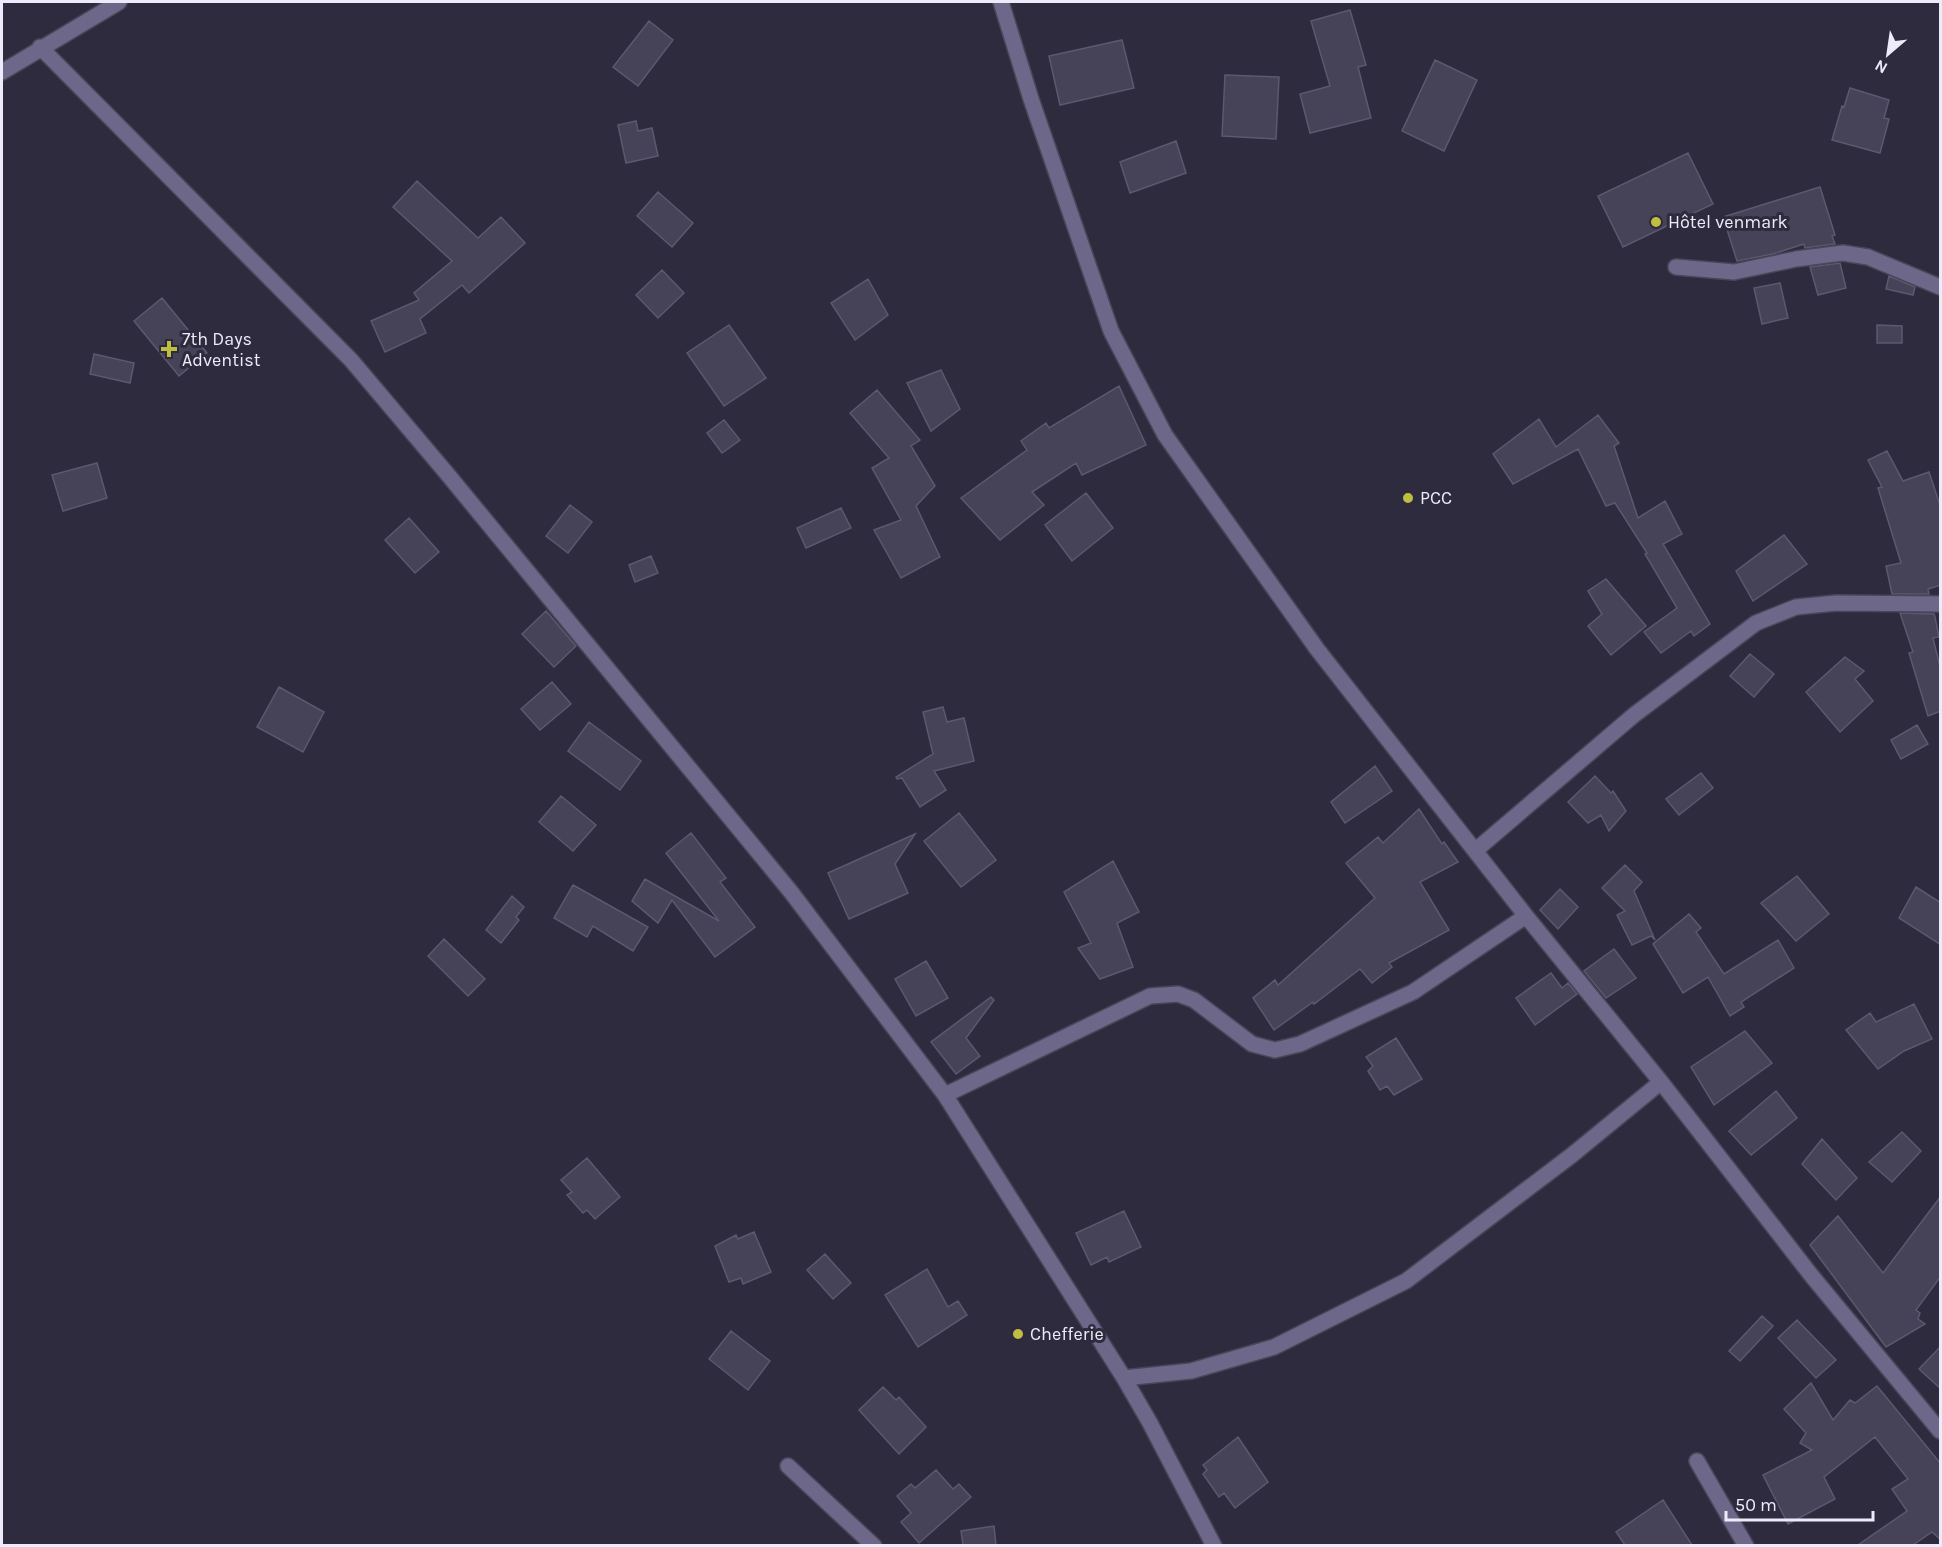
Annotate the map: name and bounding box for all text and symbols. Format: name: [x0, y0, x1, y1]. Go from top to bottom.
north arrow: [1858, 24, 1918, 84]
text: N: [1871, 56, 1891, 78]
place label: Hôtel venmark: [1668, 211, 1788, 233]
marker: Hôtel venmark: [1649, 215, 1663, 229]
place label: 7th Days Adventist: [182, 328, 261, 371]
marker: 7th Days Adventist: [160, 340, 178, 358]
place label: PCC: [1420, 487, 1452, 509]
marker: PCC: [1401, 491, 1415, 505]
place label: Chefferie: [1030, 1323, 1104, 1345]
marker: Chefferie: [1011, 1327, 1025, 1341]
scale bar: [1726, 1484, 1873, 1522]
text: 50 m: [1735, 1494, 1777, 1516]

